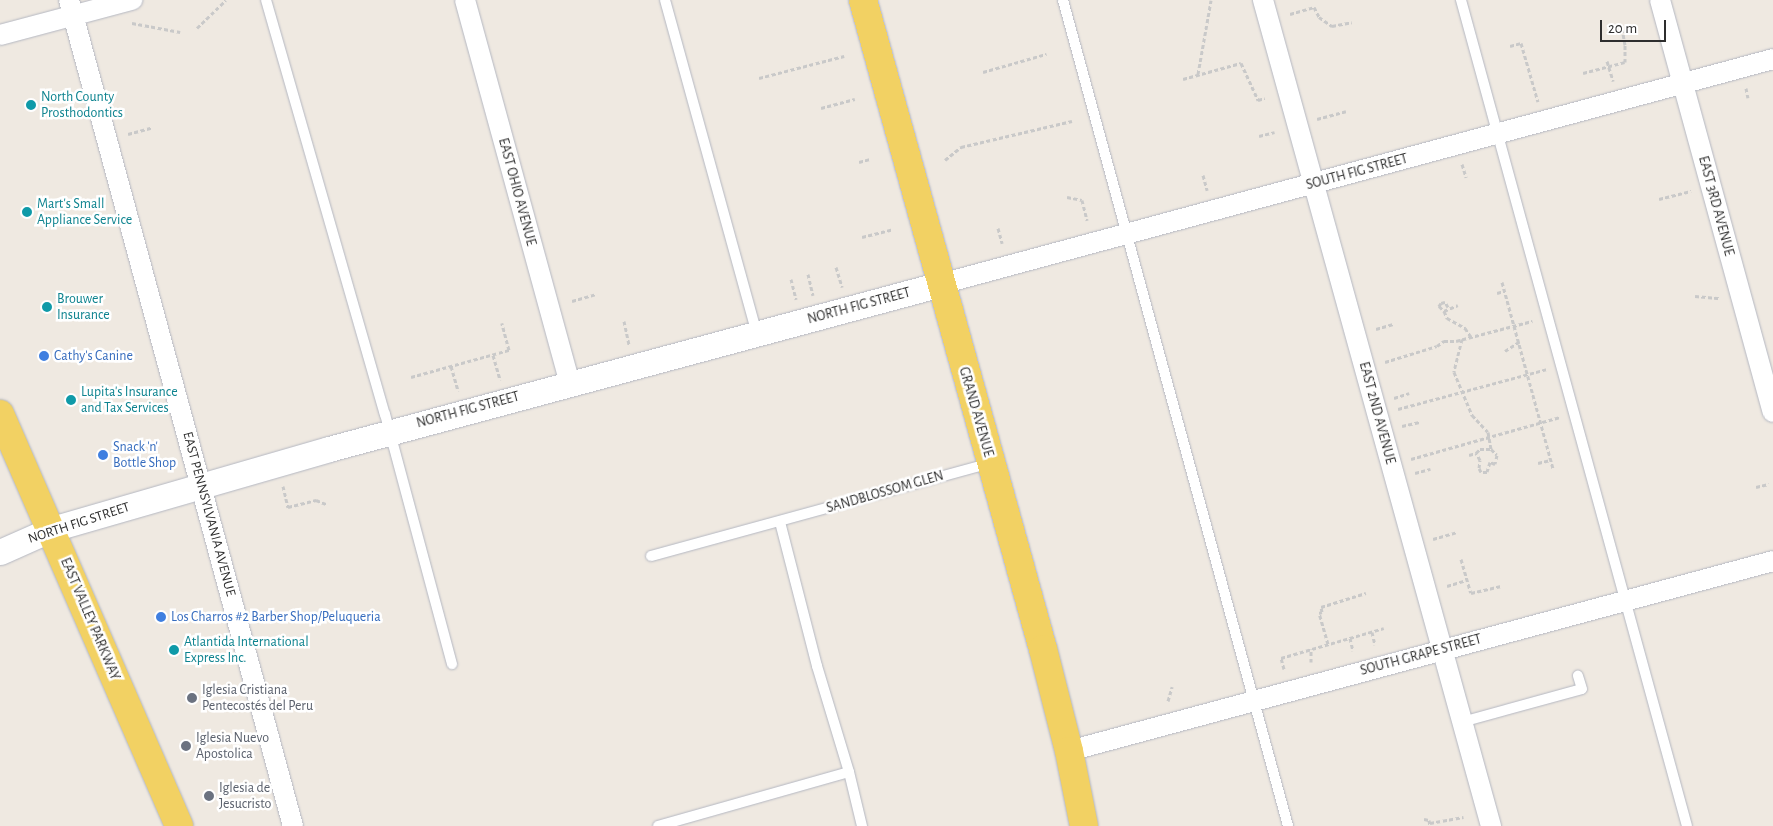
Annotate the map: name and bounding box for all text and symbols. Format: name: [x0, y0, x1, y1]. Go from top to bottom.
scale bar: [1603, 10, 1669, 42]
text: 20 m: [1608, 21, 1637, 36]
place label: North County Prosthodontics: [41, 89, 123, 121]
marker: North County Prosthodontics: [25, 99, 37, 111]
street label: EAST OHIO AVENUE: [495, 136, 539, 248]
street label: SOUTH FIG STREET: [1304, 150, 1410, 194]
street label: EAST 3RD AVENUE: [1695, 154, 1737, 258]
place label: Mart's Small Appliance Service: [37, 196, 132, 228]
marker: Mart's Small Appliance Service: [21, 206, 33, 218]
street label: NORTH FIG STREET: [806, 284, 912, 328]
place label: Brouwer Insurance: [57, 291, 110, 324]
marker: Brouwer Insurance: [41, 301, 53, 313]
place label: Cathy's Canine: [54, 348, 133, 364]
marker: Cathy's Canine: [38, 350, 50, 362]
street label: EAST 2ND AVENUE: [1355, 360, 1399, 466]
street label: GRAND AVENUE: [955, 365, 997, 459]
place label: Lupita's Insurance and Tax Services: [81, 384, 178, 417]
street label: NORTH FIG STREET: [415, 388, 521, 432]
marker: Lupita's Insurance and Tax Services: [65, 394, 77, 406]
street label: EAST PENNSYLVANIA AVENUE: [179, 430, 239, 598]
place label: Snack 'n' Bottle Shop: [113, 439, 176, 472]
marker: Snack 'n' Bottle Shop: [97, 449, 109, 461]
street label: SANDBLOSSOM GLEN: [825, 467, 945, 517]
street label: NORTH FIG STREET: [26, 499, 132, 547]
street label: EAST VALLEY PARKWAY: [57, 555, 123, 683]
place label: Los Charros #2 Barber Shop/Peluqueria: [171, 609, 381, 625]
marker: Los Charros #2 Barber Shop/Peluqueria: [155, 611, 167, 623]
street label: SOUTH GRAPE STREET: [1358, 631, 1484, 679]
place label: Atlantida International Express Inc.: [184, 634, 309, 666]
marker: Atlantida International Express Inc.: [168, 644, 180, 656]
place label: Iglesia Cristiana Pentecostés del Peru: [202, 682, 313, 714]
marker: Iglesia Cristiana Pentecostés del Peru: [186, 692, 198, 704]
place label: Iglesia Nuevo Apostolica: [196, 730, 269, 762]
marker: Iglesia Nuevo Apostolica: [180, 740, 192, 752]
place label: Iglesia de Jesucristo: [219, 780, 271, 812]
marker: Iglesia de Jesucristo: [203, 790, 215, 802]

